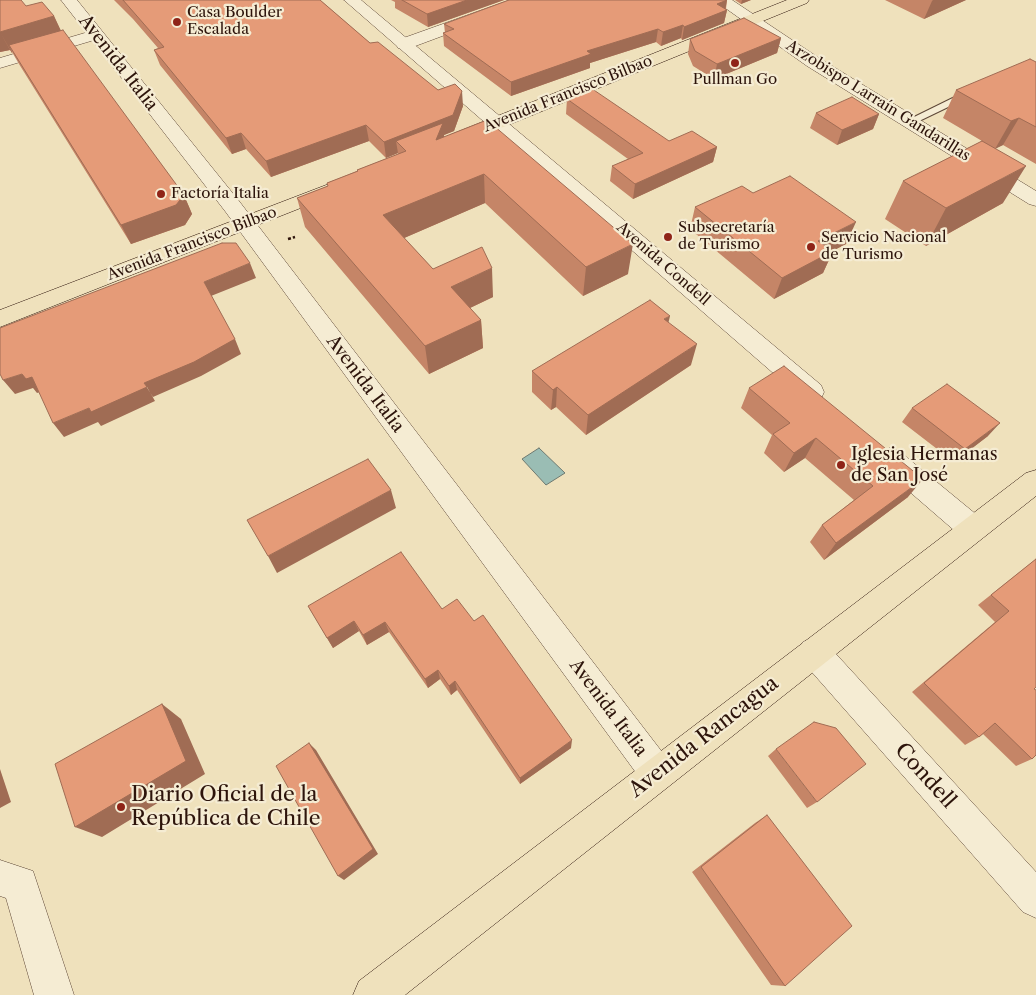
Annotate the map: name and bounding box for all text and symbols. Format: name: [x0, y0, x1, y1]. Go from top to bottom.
place label: Casa Boulder Escalada: [187, 4, 282, 39]
street label: Avenida Italia: [74, 11, 162, 115]
marker: Casa Boulder Escalada: [171, 16, 183, 28]
street label: Arzobispo Larraín Gandarillas: [783, 37, 973, 165]
street label: Avenida Francisco Bilbao: [481, 52, 655, 136]
marker: Pullman Go: [729, 57, 741, 69]
place label: Pullman Go: [693, 71, 777, 89]
place label: Factoría Italia: [171, 185, 269, 203]
marker: Factoría Italia: [155, 188, 167, 200]
street label: Avenida Francisco Bilbao: [105, 203, 279, 285]
street label: Avenida Condell: [613, 219, 713, 309]
place label: Subsecretaría de Turismo: [678, 219, 775, 254]
place label: Servicio Nacional de Turismo: [821, 229, 946, 264]
marker: Subsecretaría de Turismo: [662, 231, 674, 243]
marker: Servicio Nacional de Turismo: [805, 241, 817, 253]
street label: Avenida Italia: [321, 331, 409, 437]
place label: Iglesia Hermanas de San José: [851, 444, 998, 486]
marker: Iglesia Hermanas de San José: [835, 459, 847, 471]
street label: Avenida Italia: [564, 655, 652, 761]
street label: Avenida Rancagua: [624, 671, 784, 803]
street label: Condell: [889, 738, 961, 814]
place label: Diario Oficial de la República de Chile: [131, 782, 320, 832]
marker: Diario Oficial de la República de Chile: [115, 801, 127, 813]

